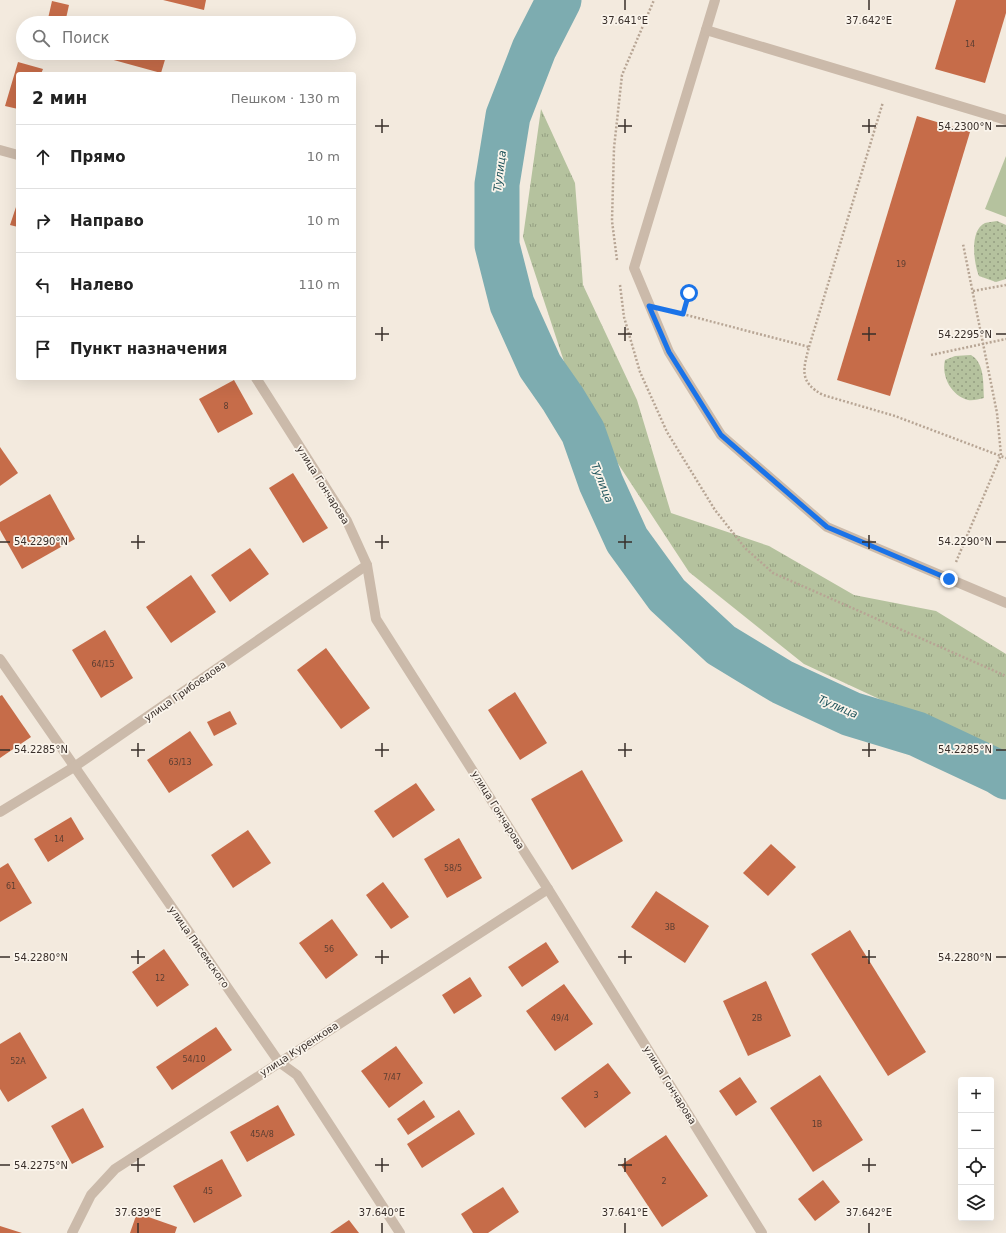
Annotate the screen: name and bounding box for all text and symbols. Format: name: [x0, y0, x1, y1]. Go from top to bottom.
text: 37.641°E: [602, 15, 648, 26]
text: 37.642°E: [846, 15, 892, 26]
search box: [16, 16, 356, 60]
icon: search: [30, 27, 52, 49]
text: Поиск: [62, 29, 110, 47]
house number: 14: [965, 40, 975, 49]
text: 2 мин: [32, 88, 87, 108]
text: Пешком · 130 m: [231, 91, 340, 106]
text: 54.2300°N: [938, 121, 992, 132]
icon: ahead: [32, 146, 54, 168]
text: Прямо: [70, 148, 126, 166]
text: 10 m: [307, 149, 340, 164]
water label: Тулица: [491, 149, 509, 192]
icon: right: [32, 210, 54, 232]
text: Направо: [70, 212, 144, 230]
text: 10 m: [307, 213, 340, 228]
house number: 19: [896, 260, 906, 269]
icon: left: [32, 274, 54, 296]
text: Налево: [70, 276, 134, 294]
text: 110 m: [298, 277, 340, 292]
route start: [680, 284, 698, 302]
text: 54.2295°N: [938, 329, 992, 340]
icon: arrive: [32, 338, 54, 360]
text: Пункт назначения: [70, 340, 227, 358]
house number: 8: [223, 402, 229, 411]
street label: улица Гончарова: [294, 444, 352, 526]
water label: Тулица: [588, 461, 616, 505]
text: 54.2290°N: [14, 536, 68, 547]
text: 54.2290°N: [938, 536, 992, 547]
route end: [940, 570, 958, 588]
street label: улица Грибоедова: [142, 659, 228, 723]
house number: 64/15: [91, 660, 115, 669]
water label: Тулица: [816, 693, 860, 721]
text: 54.2285°N: [14, 744, 68, 755]
text: 54.2285°N: [938, 744, 992, 755]
house number: 63/13: [168, 758, 192, 767]
street label: улица Гончарова: [469, 769, 527, 851]
house number: 14: [54, 835, 64, 844]
house number: 58/5: [444, 864, 462, 873]
house number: 61: [6, 882, 16, 891]
street label: улица Писемского: [167, 904, 231, 990]
house number: 3В: [665, 923, 675, 932]
house number: 56: [324, 945, 334, 954]
text: 54.2280°N: [14, 952, 68, 963]
text: 54.2280°N: [938, 952, 992, 963]
house number: 12: [155, 974, 165, 983]
house number: 49/4: [551, 1014, 569, 1023]
house number: 2В: [752, 1014, 762, 1023]
street label: улица Куренкова: [258, 1020, 340, 1078]
street label: улица Гончарова: [641, 1044, 699, 1126]
house number: 54/10: [182, 1055, 206, 1064]
house number: 52А: [10, 1057, 26, 1066]
house number: 7/47: [383, 1073, 401, 1082]
map controls: [958, 1077, 994, 1221]
button: +: [958, 1077, 994, 1113]
house number: 3: [593, 1091, 599, 1100]
button: −: [958, 1113, 994, 1149]
house number: 1В: [812, 1120, 822, 1129]
house number: 45А/8: [250, 1130, 274, 1139]
button: locate: [958, 1149, 994, 1185]
text: 54.2275°N: [14, 1160, 68, 1171]
house number: 2: [661, 1177, 667, 1186]
button: layers: [958, 1185, 994, 1221]
house number: 45: [203, 1187, 213, 1196]
text: 37.639°E: [115, 1207, 161, 1218]
text: 37.640°E: [359, 1207, 405, 1218]
text: 37.641°E: [602, 1207, 648, 1218]
text: 37.642°E: [846, 1207, 892, 1218]

